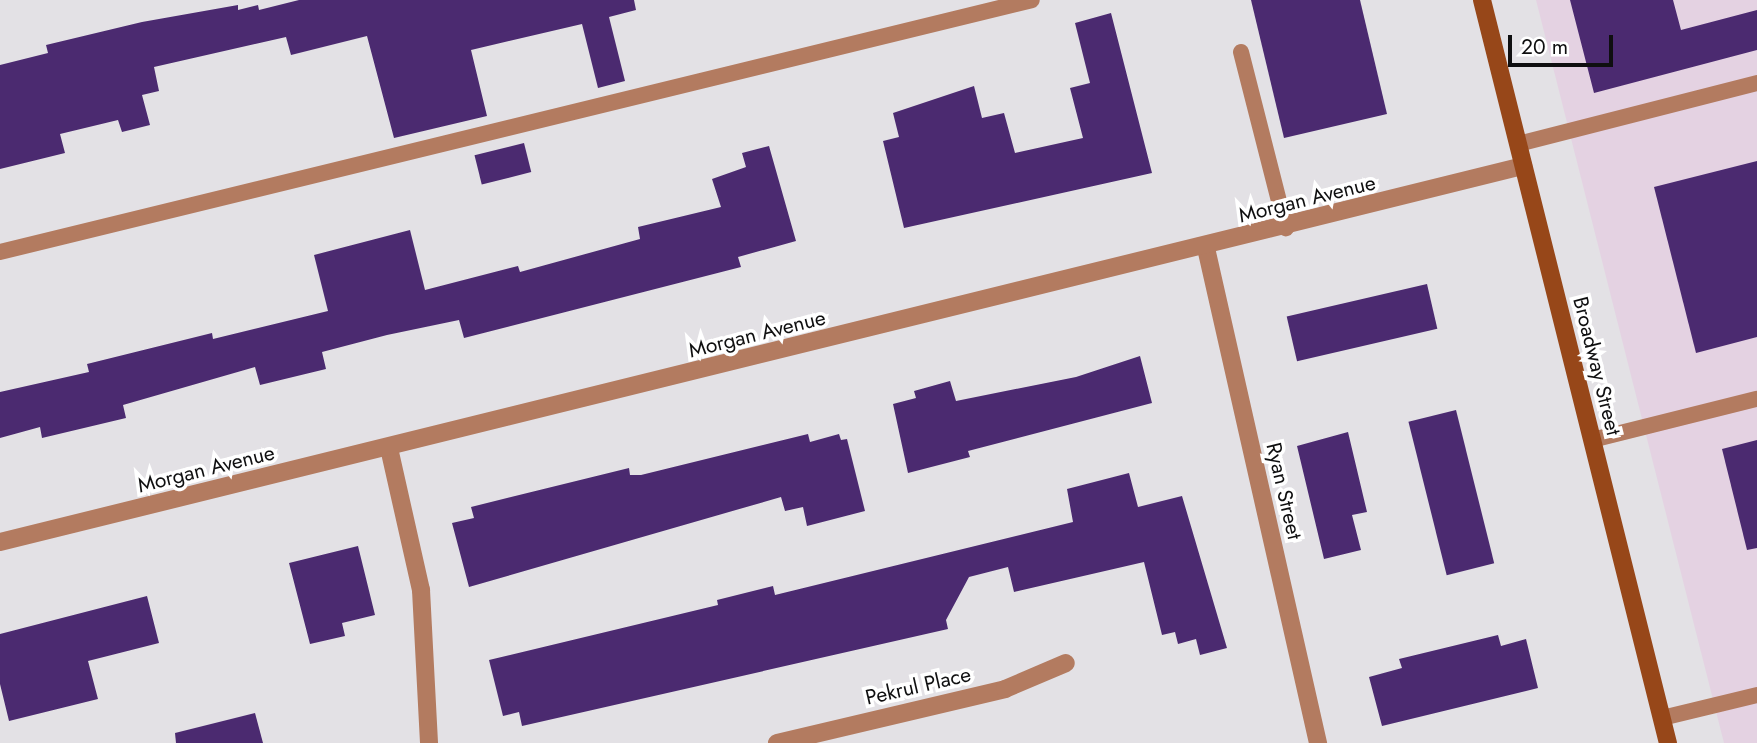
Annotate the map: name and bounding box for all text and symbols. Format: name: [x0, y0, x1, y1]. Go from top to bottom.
scale bar: [1512, 21, 1617, 65]
text: 20 m: [1521, 32, 1568, 62]
street label: Morgan Avenue: [1236, 170, 1378, 228]
street label: Broadway Street: [1568, 294, 1626, 438]
street label: Morgan Avenue: [686, 305, 828, 363]
street label: Morgan Avenue: [135, 440, 277, 498]
street label: Ryan Street: [1261, 440, 1307, 542]
street label: Pekrul Place: [863, 662, 973, 710]

